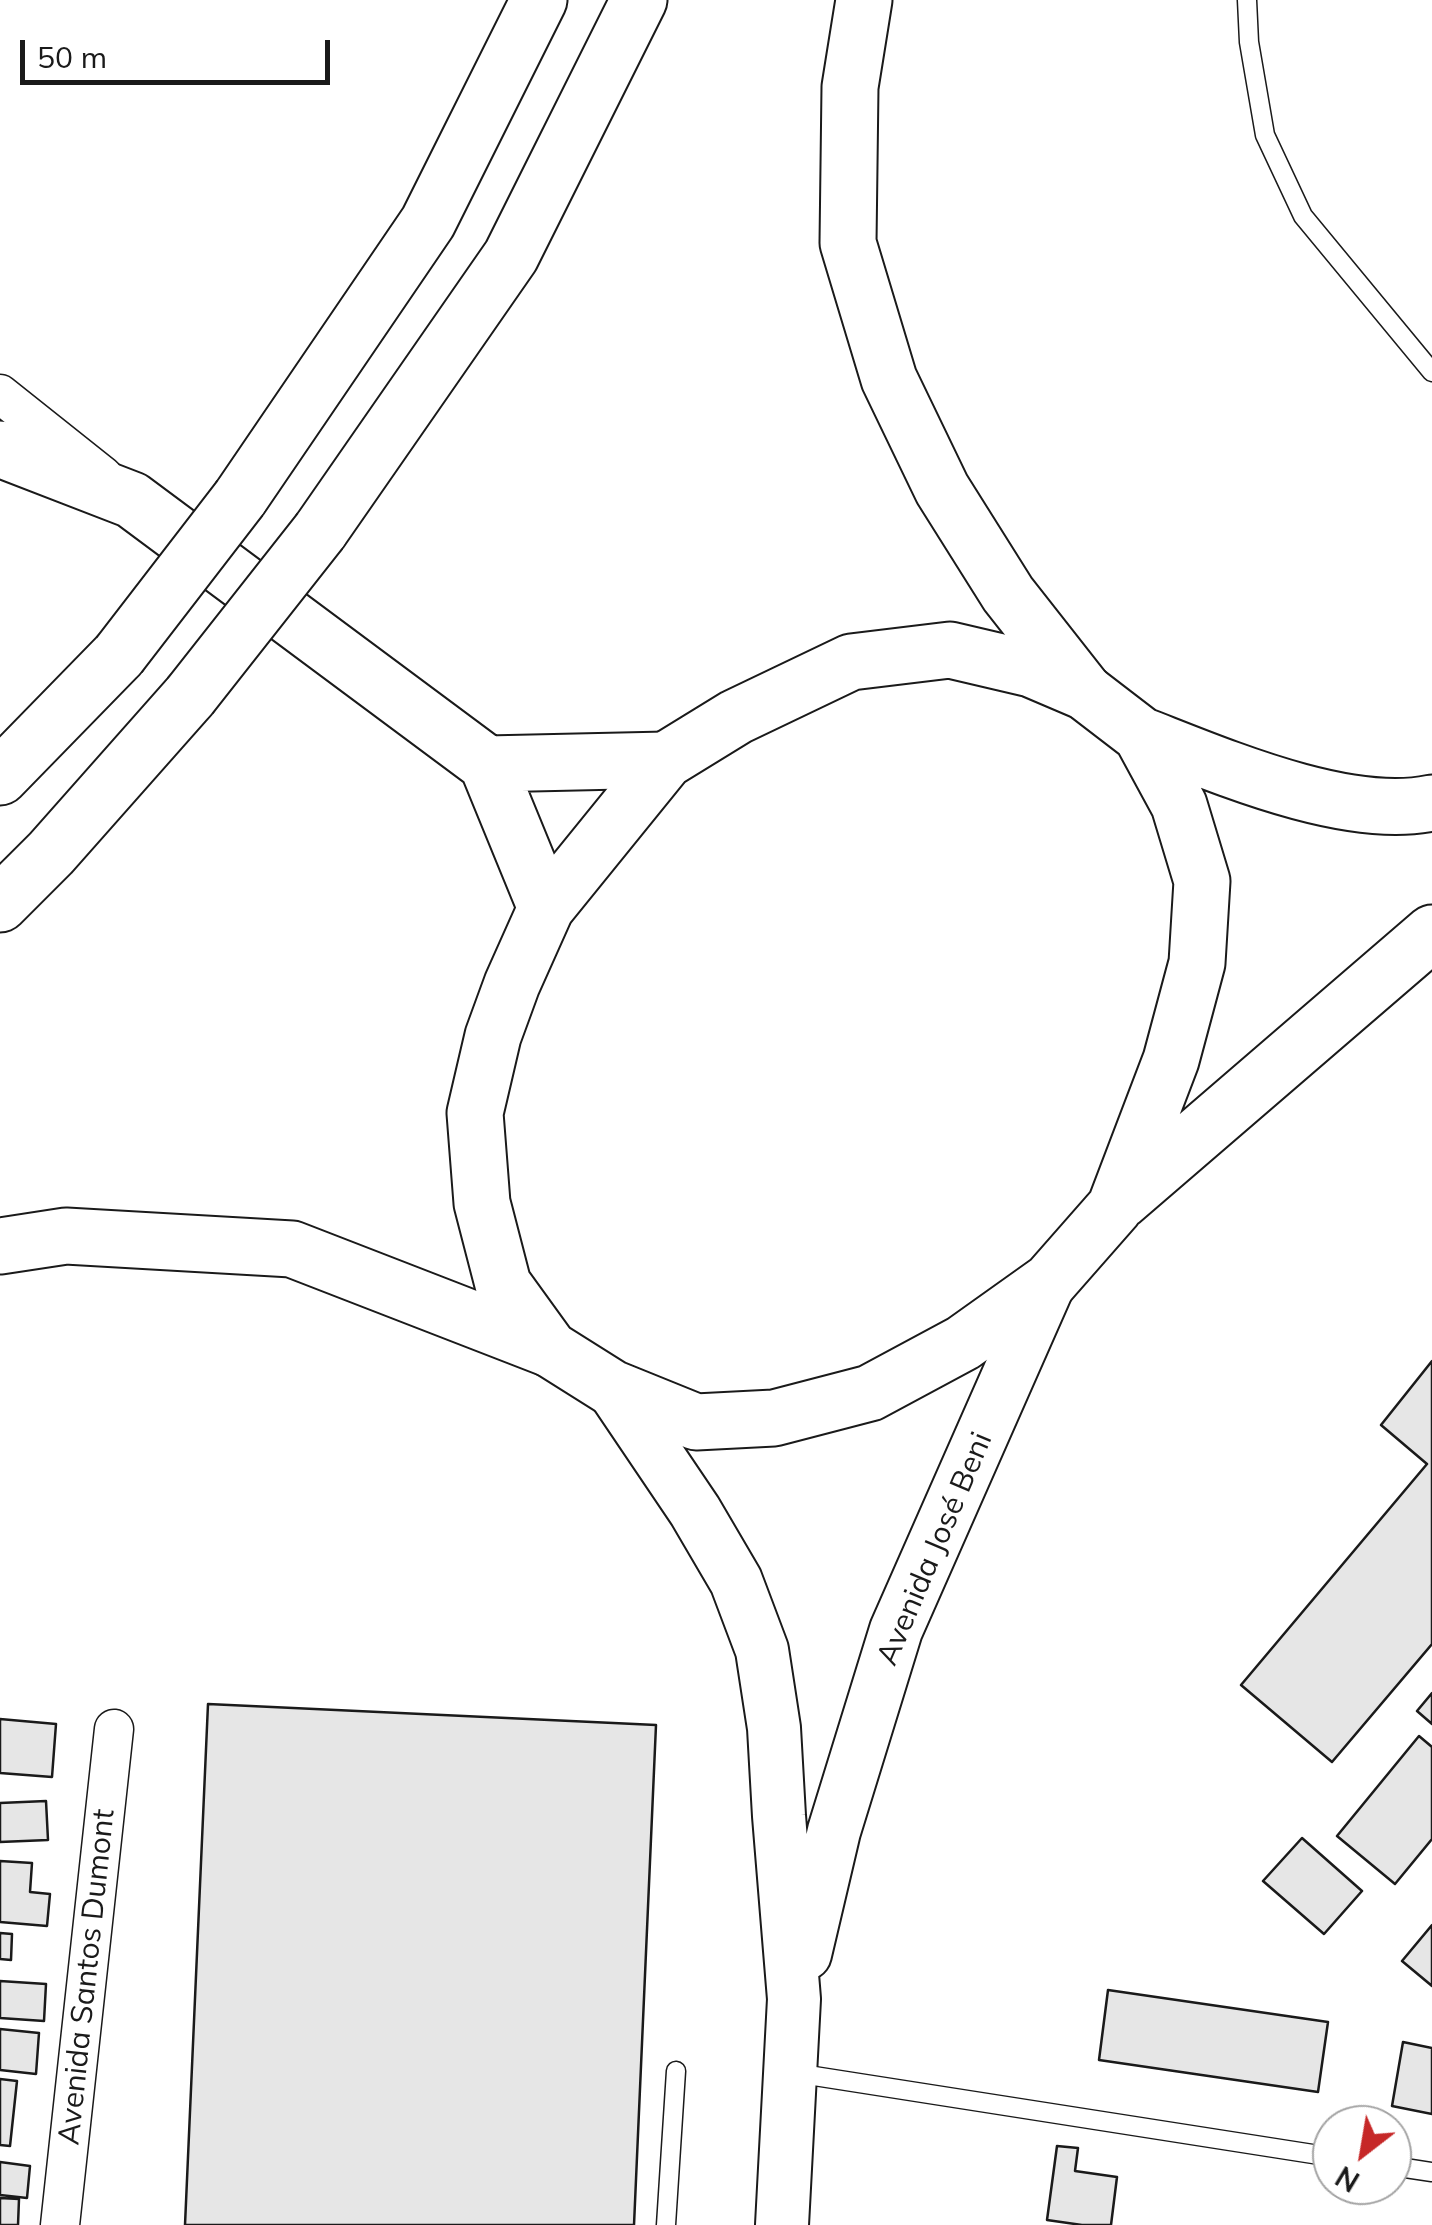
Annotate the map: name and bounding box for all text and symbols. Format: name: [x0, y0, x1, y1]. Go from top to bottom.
scale bar: [25, 20, 335, 82]
text: 50 m: [37, 38, 107, 76]
street label: Avenida José Beni: [870, 1427, 1000, 1671]
street label: Avenida Santos Dumont: [51, 1807, 123, 2147]
north arrow: [1312, 2105, 1412, 2205]
text: N: [1329, 2159, 1365, 2200]

